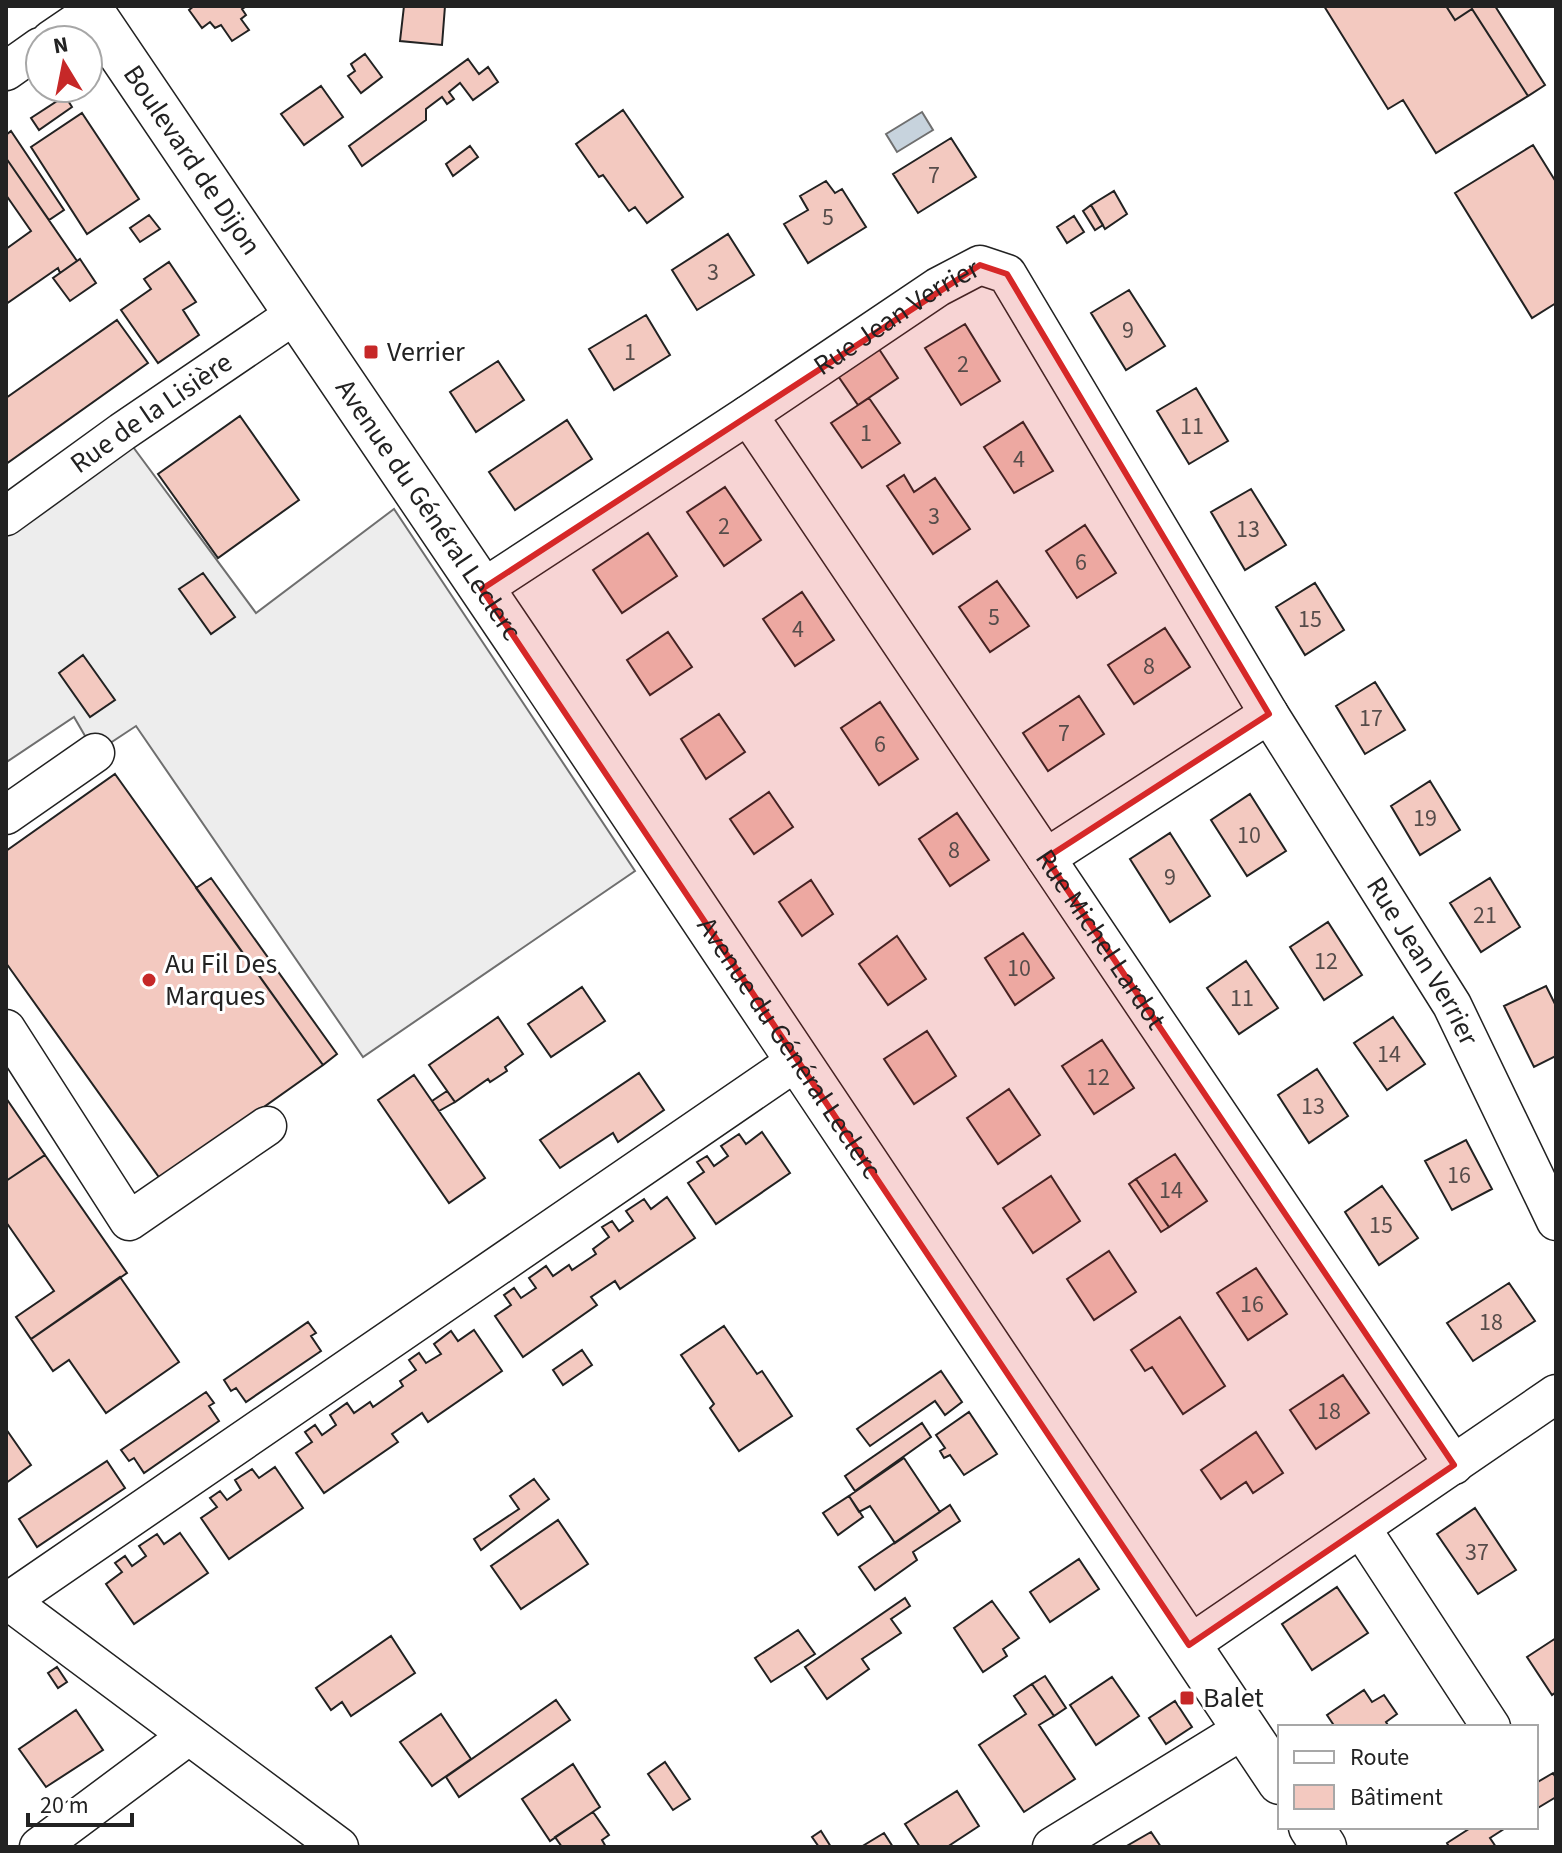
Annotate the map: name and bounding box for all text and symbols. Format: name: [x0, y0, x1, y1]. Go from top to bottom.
north arrow: [24, 24, 104, 104]
text: N: [51, 28, 71, 62]
street label: Boulevard de Dijon: [113, 57, 271, 263]
house number: 7: [928, 158, 940, 193]
house number: 5: [822, 200, 834, 235]
street label: Rue Jean Verrier: [806, 249, 987, 385]
house number: 3: [707, 255, 719, 290]
house number: 9: [1122, 313, 1134, 348]
place label: Verrier: [387, 332, 465, 372]
house number: 1: [624, 335, 636, 370]
street label: Rue de la Lisière: [62, 343, 240, 483]
marker: Verrier: [362, 343, 380, 361]
house number: 2: [957, 347, 969, 382]
street label: Avenue du Général Leclerc: [326, 371, 531, 649]
house number: 11: [1180, 409, 1204, 444]
house number: 1: [860, 416, 872, 451]
house number: 4: [1013, 442, 1025, 477]
house number: 3: [928, 499, 940, 534]
house number: 2: [718, 509, 730, 544]
house number: 13: [1236, 512, 1260, 547]
house number: 6: [1075, 545, 1087, 580]
house number: 5: [988, 600, 1000, 635]
house number: 15: [1298, 602, 1322, 637]
house number: 4: [792, 612, 804, 647]
house number: 8: [1143, 649, 1155, 684]
house number: 17: [1359, 701, 1383, 736]
house number: 7: [1058, 716, 1070, 751]
house number: 6: [874, 727, 886, 762]
house number: 19: [1413, 801, 1437, 836]
house number: 10: [1237, 818, 1261, 853]
house number: 8: [948, 833, 960, 868]
street label: Rue Michel Lardot: [1026, 841, 1176, 1038]
house number: 9: [1164, 860, 1176, 895]
street label: Rue Jean Verrier: [1356, 869, 1489, 1052]
house number: 21: [1473, 898, 1497, 933]
street label: Avenue du Général Leclerc: [687, 909, 892, 1187]
place label: Au Fil Des Marques: [165, 944, 277, 1016]
house number: 12: [1314, 944, 1338, 979]
house number: 10: [1007, 951, 1031, 986]
marker: Au Fil Des Marques: [140, 971, 158, 989]
house number: 11: [1230, 981, 1254, 1016]
house number: 14: [1377, 1037, 1401, 1072]
house number: 12: [1086, 1060, 1110, 1095]
house number: 13: [1301, 1089, 1325, 1124]
house number: 16: [1447, 1158, 1471, 1193]
house number: 14: [1159, 1173, 1183, 1208]
house number: 15: [1369, 1208, 1393, 1243]
house number: 16: [1240, 1287, 1264, 1322]
house number: 18: [1479, 1305, 1503, 1340]
house number: 18: [1317, 1394, 1341, 1429]
house number: 37: [1465, 1535, 1489, 1570]
place label: Balet: [1203, 1678, 1264, 1718]
marker: Balet: [1178, 1689, 1196, 1707]
legend: [1278, 1725, 1538, 1829]
text: Route: [1350, 1740, 1409, 1775]
scale bar: [28, 1777, 132, 1827]
text: Bâtiment: [1350, 1780, 1443, 1815]
text: 20 m: [40, 1788, 89, 1823]

